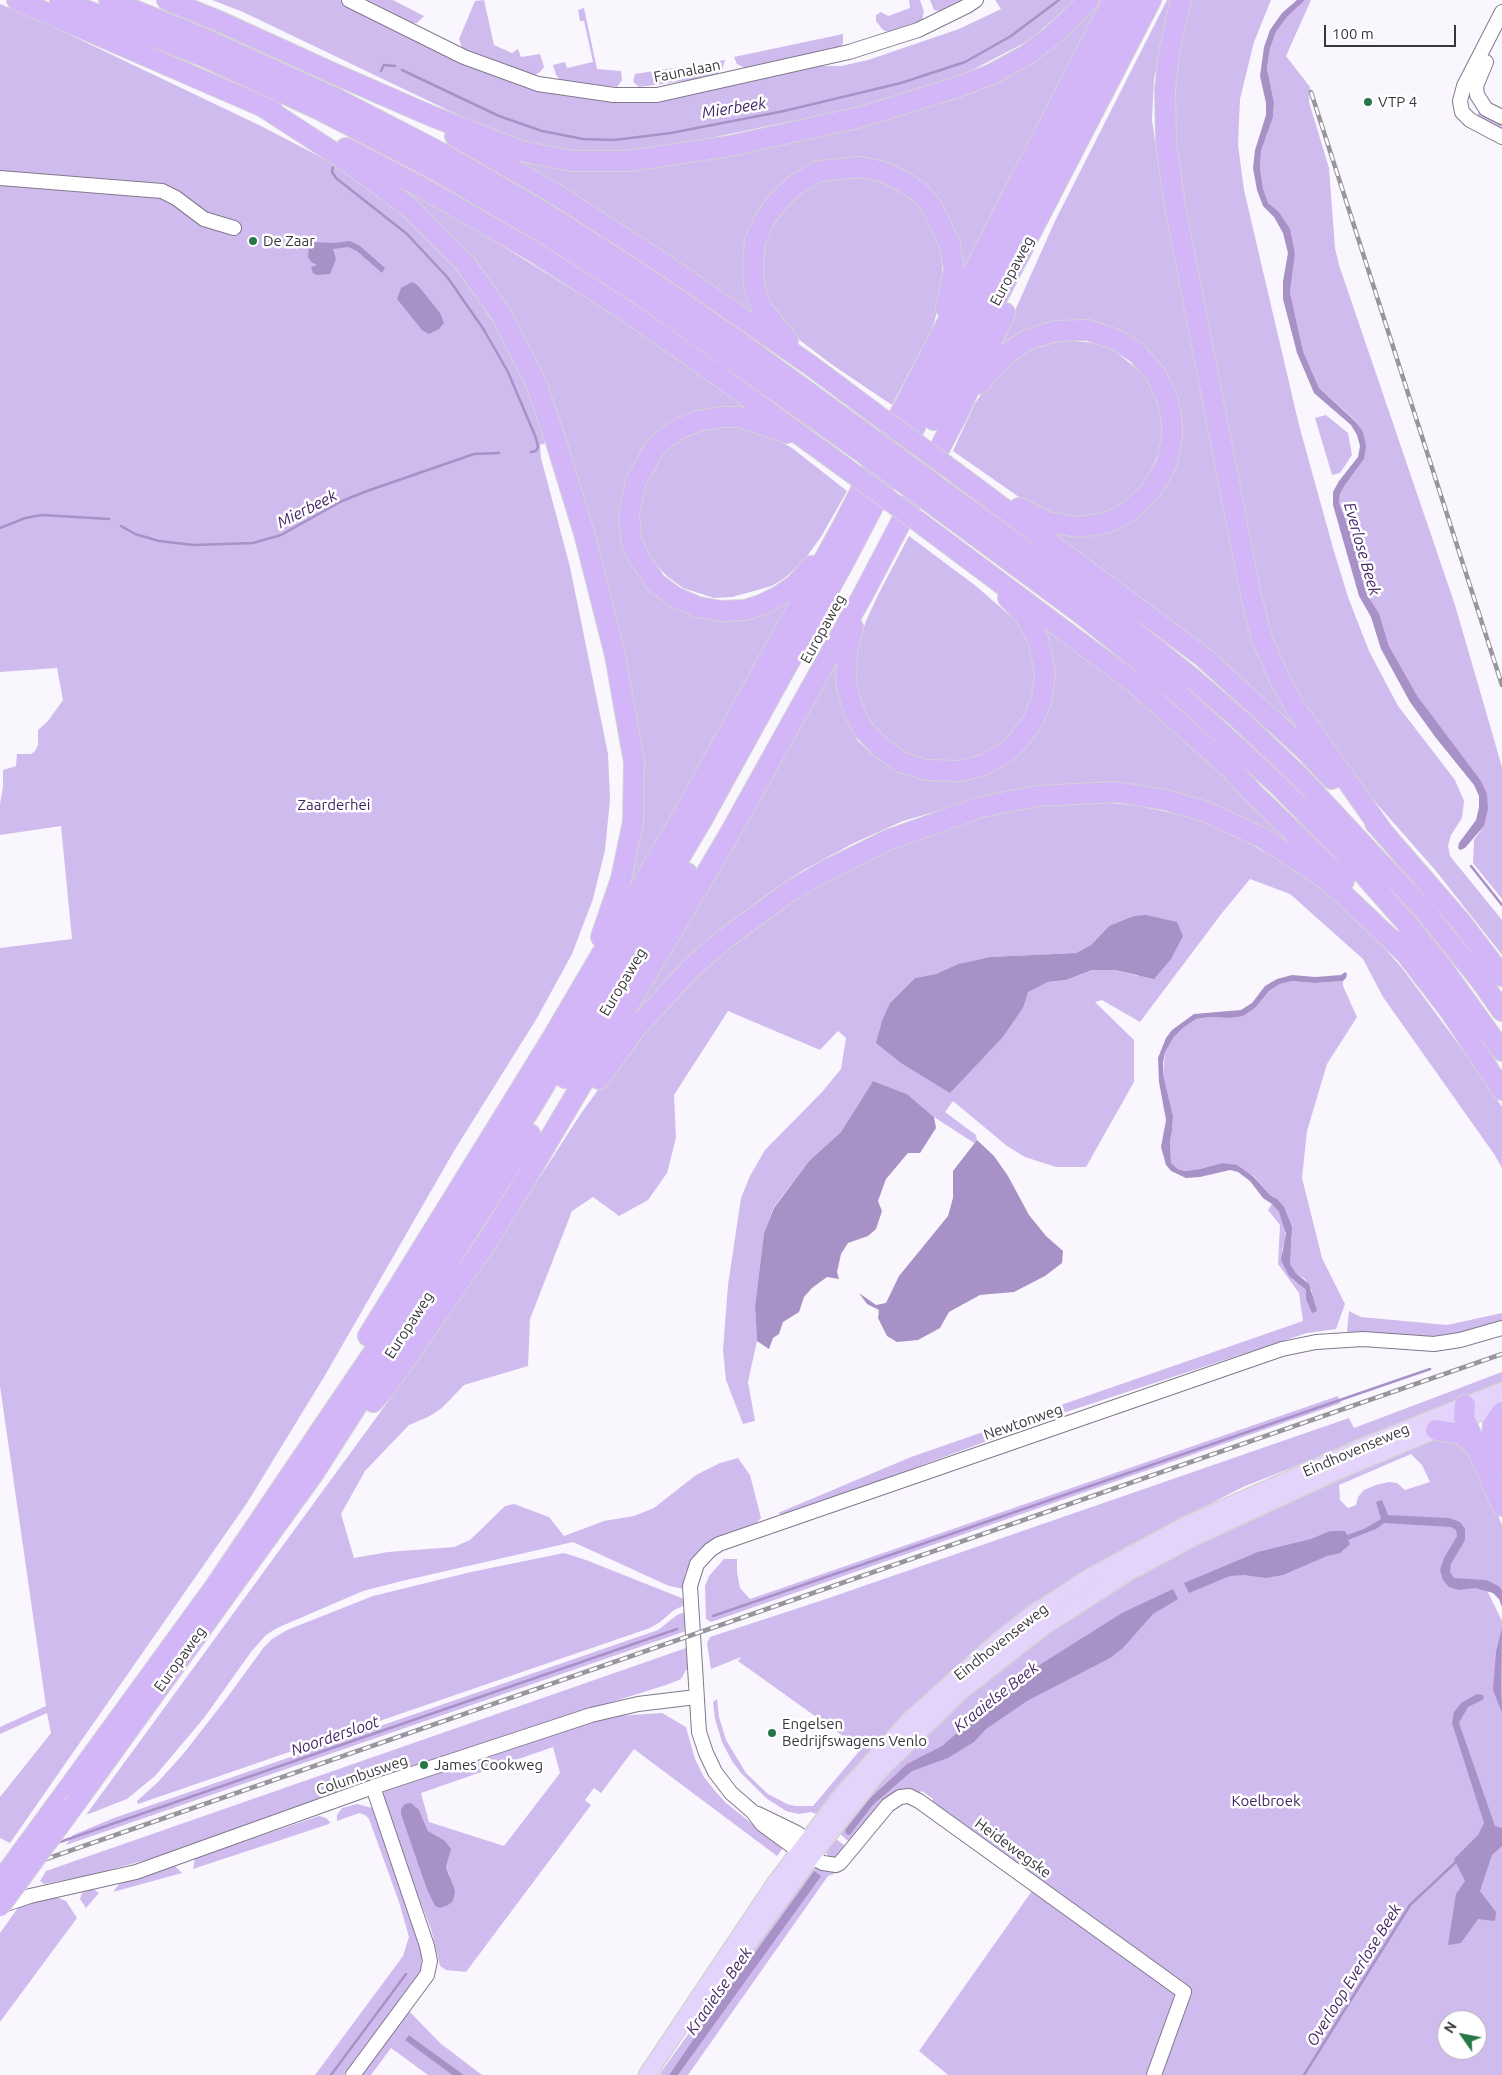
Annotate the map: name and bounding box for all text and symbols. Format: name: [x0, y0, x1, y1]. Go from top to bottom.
scale bar: [1327, 15, 1460, 47]
text: 100 m: [1332, 25, 1374, 42]
street label: Faunalaan: [652, 56, 722, 86]
water label: Mierbeek: [700, 93, 768, 123]
place label: VTP 4: [1378, 93, 1417, 111]
marker: VTP 4: [1362, 96, 1374, 108]
place label: De Zaar: [263, 232, 315, 250]
street label: Europaweg: [986, 233, 1038, 309]
marker: De Zaar: [247, 235, 259, 247]
water label: Mierbeek: [274, 486, 340, 532]
water label: Everlose Beek: [1340, 500, 1384, 598]
street label: Europaweg: [797, 591, 849, 667]
park label: Zaarderhei: [298, 796, 370, 814]
street label: Europaweg: [596, 945, 650, 1019]
street label: Europaweg: [381, 1288, 437, 1362]
street label: Newtonweg: [981, 1400, 1065, 1444]
street label: Eindhovenseweg: [1300, 1419, 1412, 1481]
street label: Eindhovenseweg: [950, 1600, 1052, 1684]
street label: Europaweg: [150, 1623, 210, 1695]
water label: Kraaielse Beek: [950, 1658, 1042, 1736]
water label: Noordersloot: [288, 1712, 382, 1760]
place label: Engelsen Bedrijfswagens Venlo: [782, 1715, 927, 1750]
marker: Engelsen Bedrijfswagens Venlo: [766, 1727, 778, 1739]
street label: Columbusweg: [314, 1751, 410, 1799]
place label: James Cookweg: [434, 1756, 543, 1774]
marker: James Cookweg: [418, 1759, 430, 1771]
park label: Koelbroek: [1232, 1792, 1300, 1810]
street label: Heidewegske: [971, 1814, 1055, 1882]
water label: Overloop Everlose Beek: [1302, 1900, 1406, 2050]
water label: Kraaielse Beek: [682, 1944, 756, 2038]
north arrow: [1437, 2010, 1487, 2060]
text: N: [1441, 2019, 1460, 2036]

